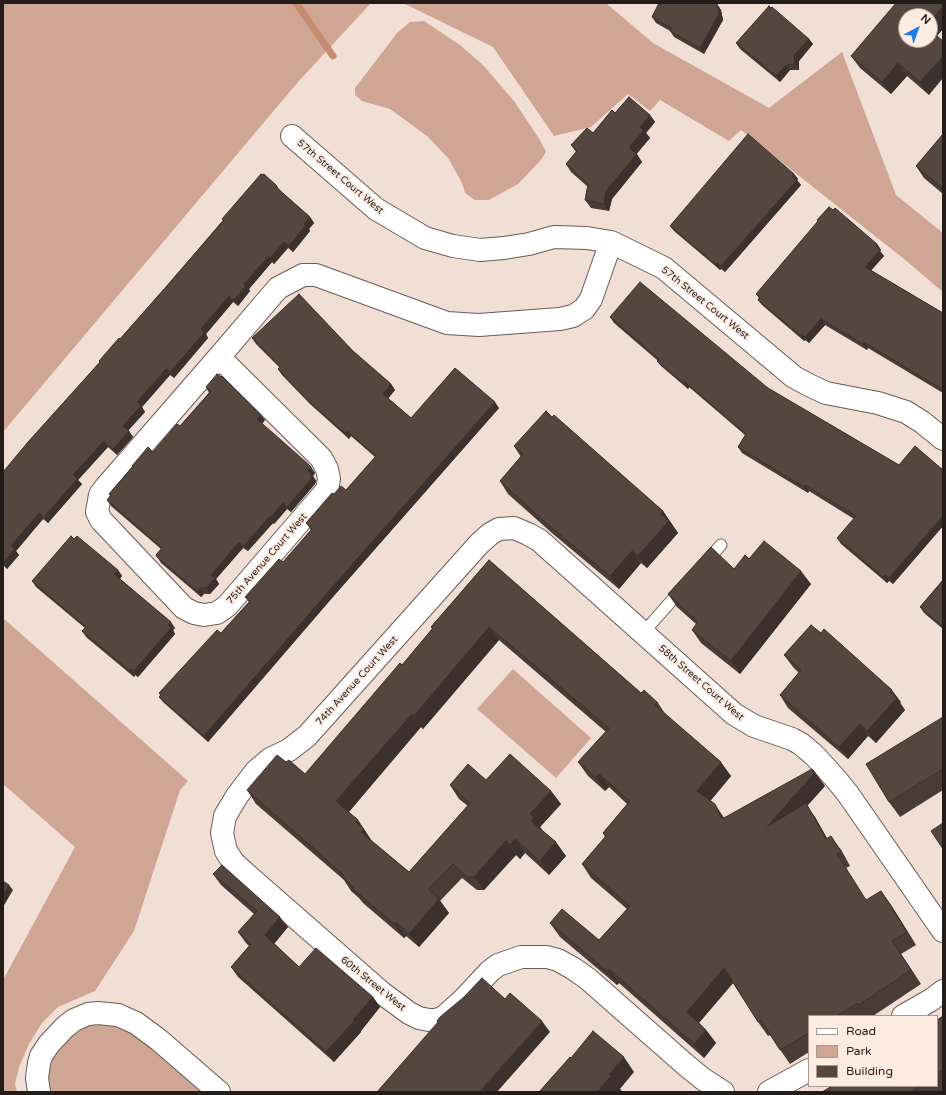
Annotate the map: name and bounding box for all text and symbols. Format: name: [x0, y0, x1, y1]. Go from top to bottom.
north arrow: [898, 8, 938, 48]
text: N: [918, 12, 933, 27]
street label: 57th Street Court West: [294, 137, 386, 217]
street label: 57th Street Court West: [659, 264, 751, 342]
street label: 75th Avenue Court West: [224, 511, 310, 607]
street label: 74th Avenue Court West: [314, 634, 400, 728]
street label: 58th Street Court West: [656, 643, 746, 723]
street label: 60th Street West: [338, 954, 408, 1014]
legend: [808, 1015, 938, 1087]
text: Road: [846, 1024, 876, 1038]
text: Park: [846, 1044, 872, 1058]
text: Building: [846, 1064, 893, 1078]

